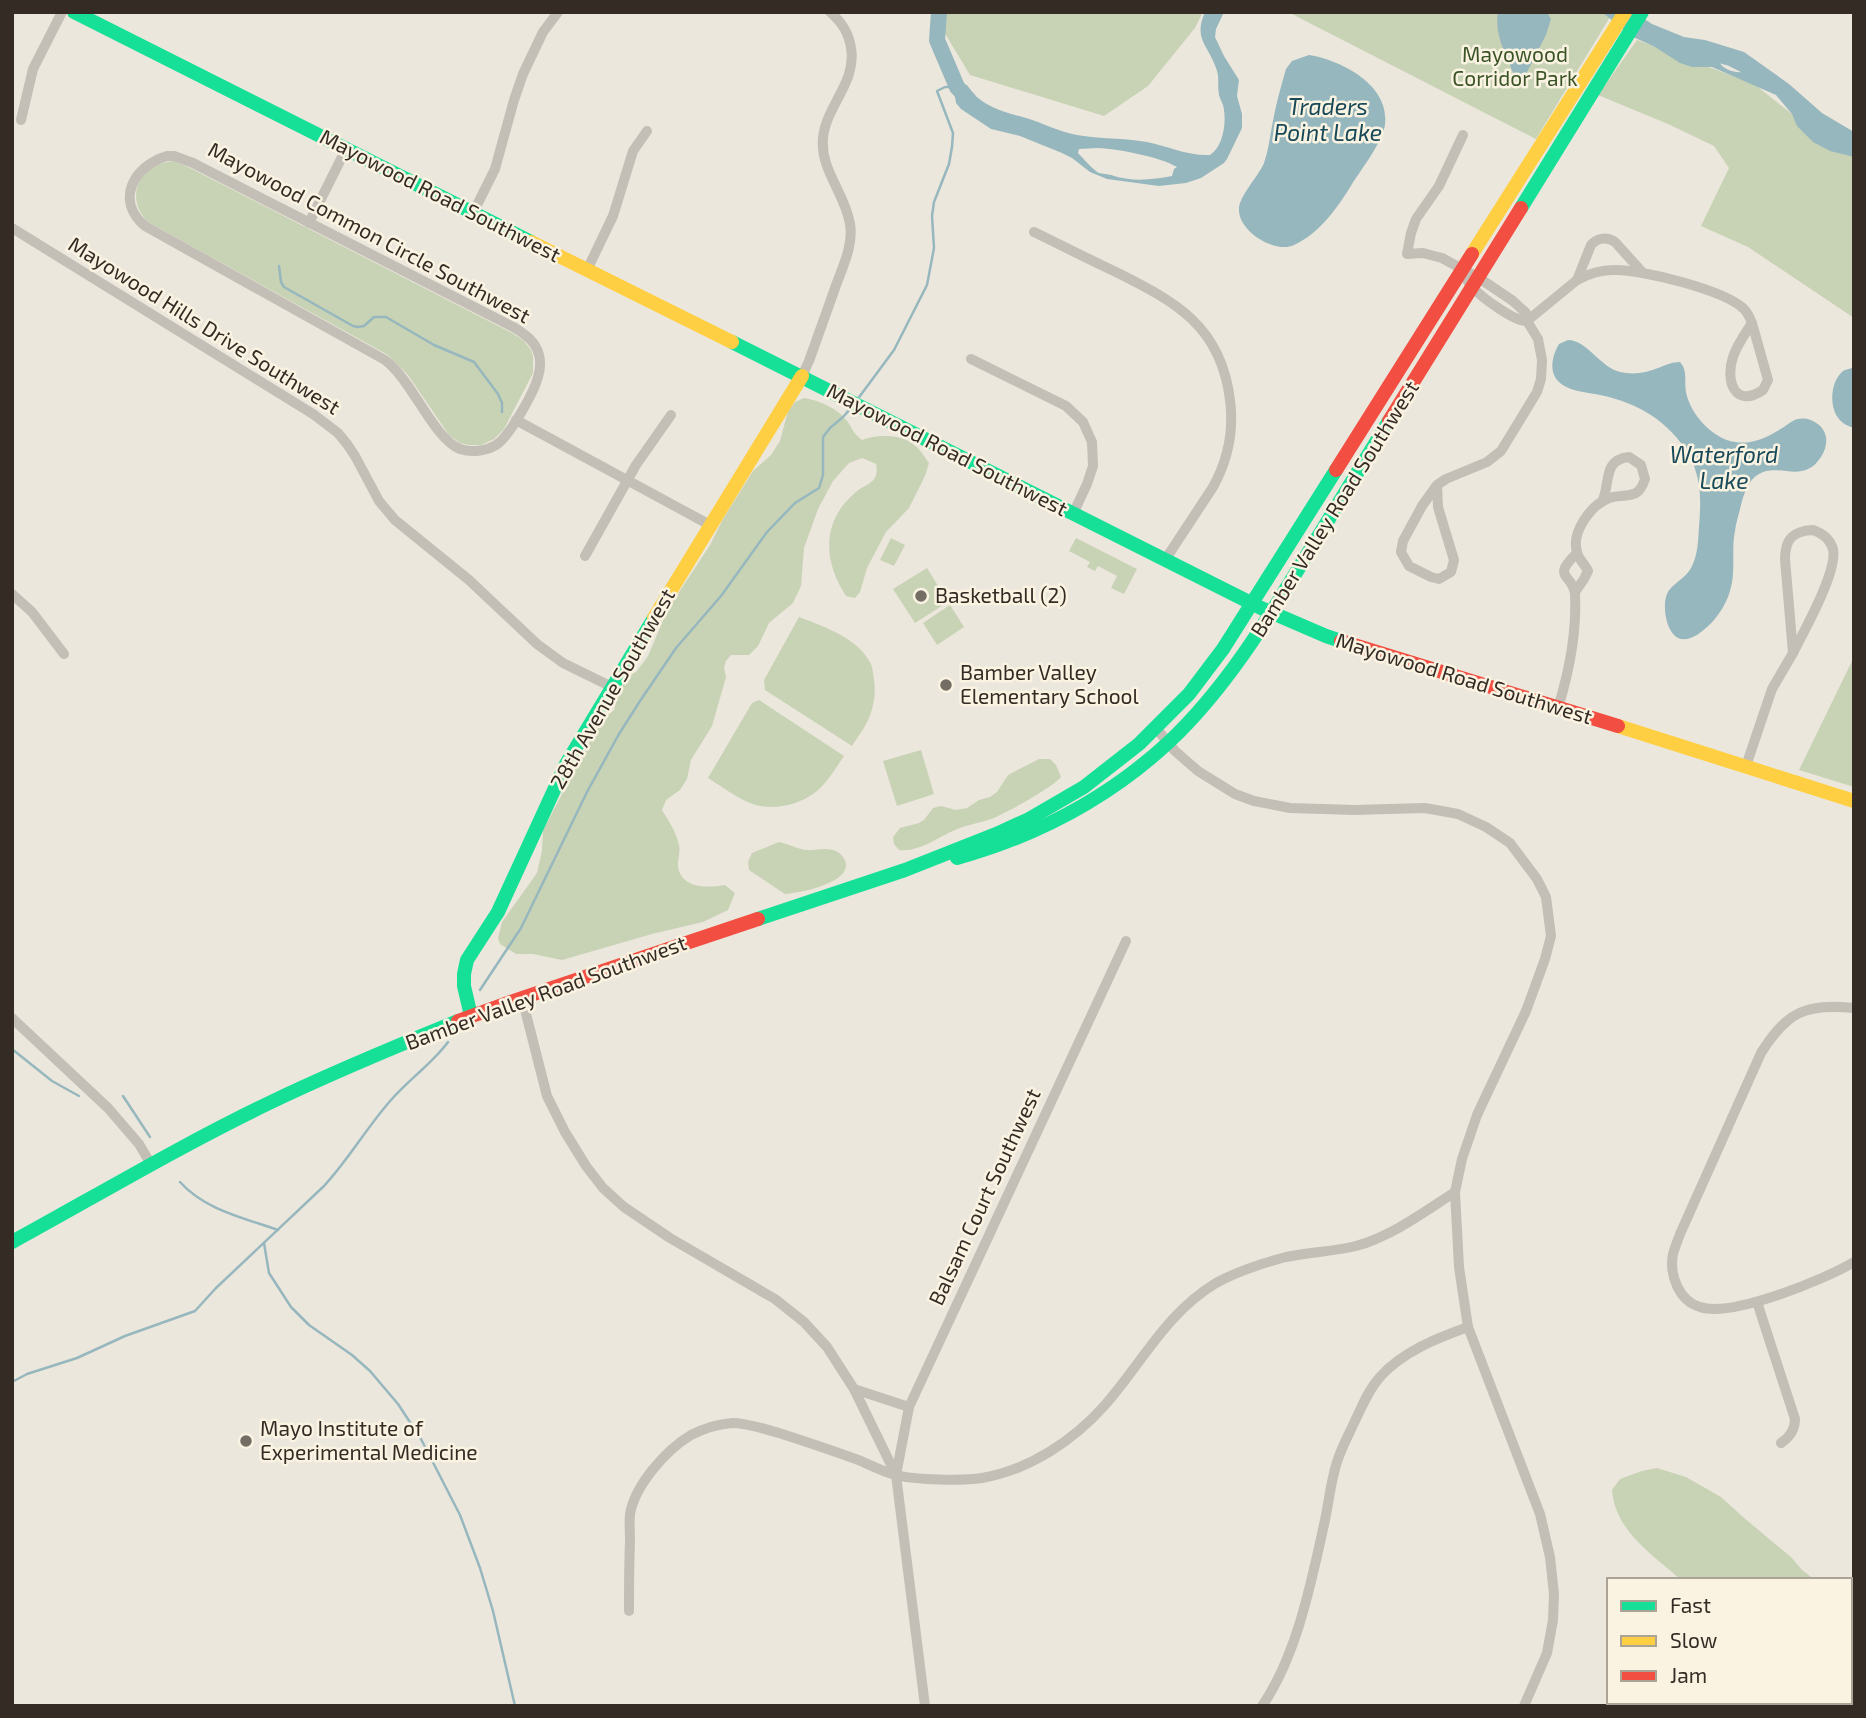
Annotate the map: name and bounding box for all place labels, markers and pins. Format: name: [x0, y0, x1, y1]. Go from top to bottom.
place label: Basketball (2): [935, 582, 1067, 607]
marker: Basketball (2): [913, 588, 929, 604]
place label: Bamber Valley Elementary School: [960, 659, 1140, 708]
marker: Bamber Valley Elementary School: [938, 677, 954, 693]
place label: Mayo Institute of Experimental Medicine: [260, 1415, 478, 1464]
marker: Mayo Institute of Experimental Medicine: [238, 1433, 254, 1449]

